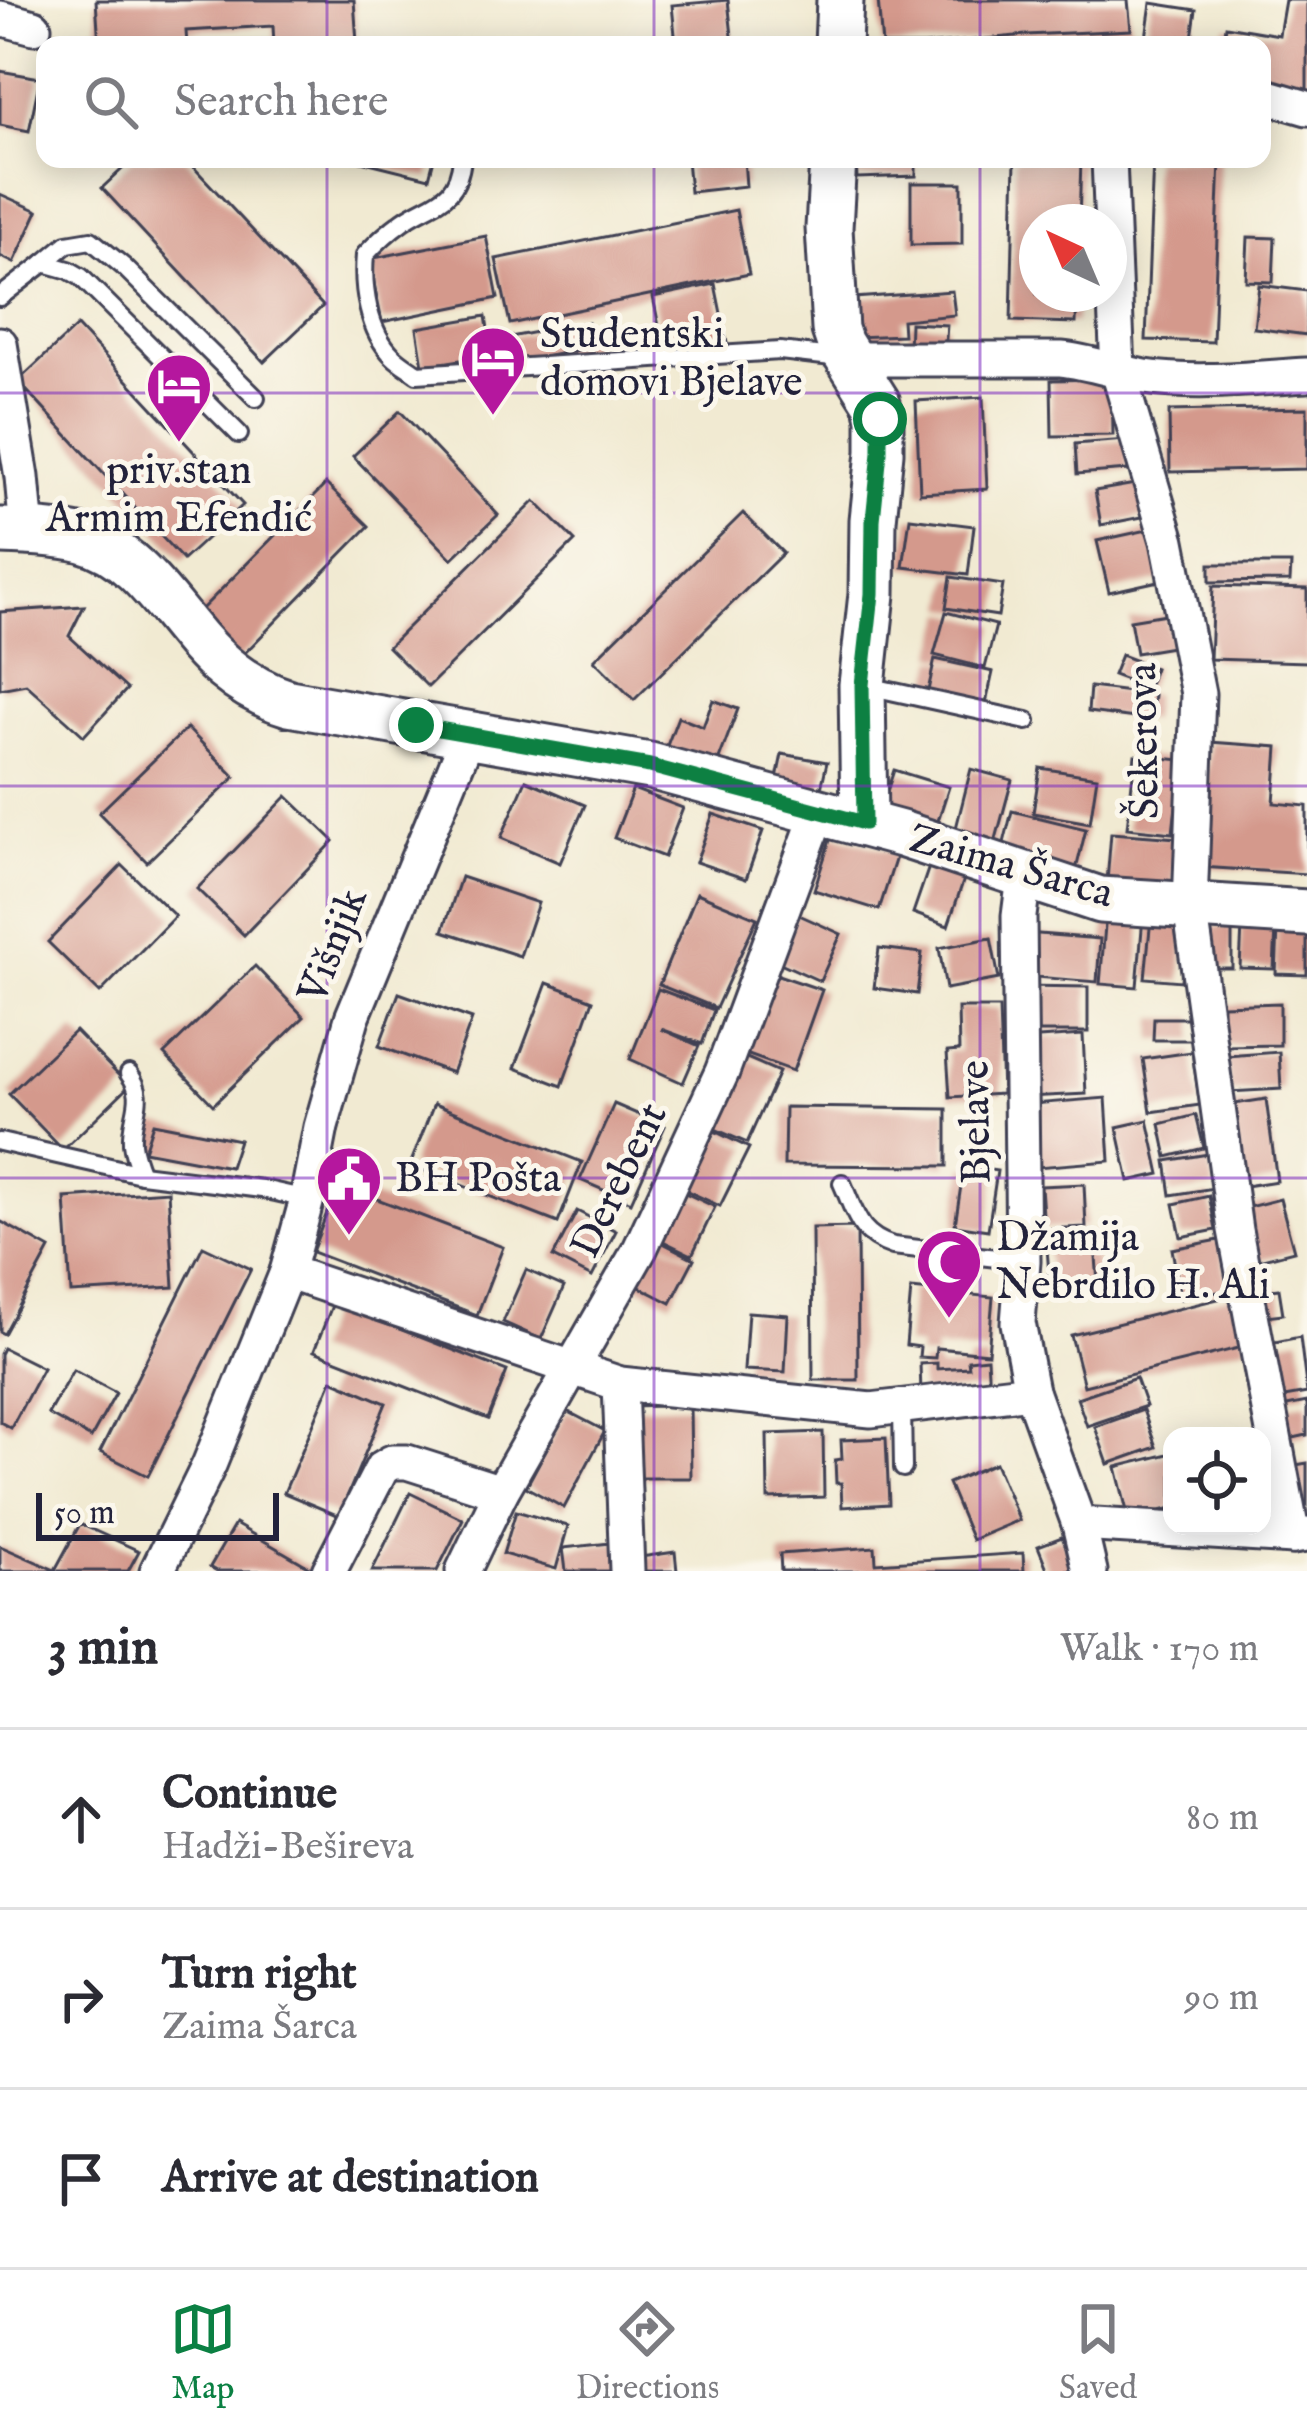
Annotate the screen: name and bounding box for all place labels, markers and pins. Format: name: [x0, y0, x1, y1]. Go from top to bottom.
place label: Studentski domovi Bjelave: [540, 309, 803, 410]
hotel icon: Studentski domovi Bjelave: [458, 324, 528, 418]
hotel icon: priv.stan Armim Efendić: [144, 351, 214, 445]
place label: priv.stan Armim Efendić: [45, 445, 312, 546]
public building icon: BH Pošta: [314, 1144, 384, 1238]
place label: BH Pošta: [395, 1153, 562, 1206]
place label: Džamija Nebrdilo H. Ali: [996, 1212, 1270, 1313]
mosque icon: Džamija Nebrdilo H. Ali: [914, 1227, 984, 1321]

